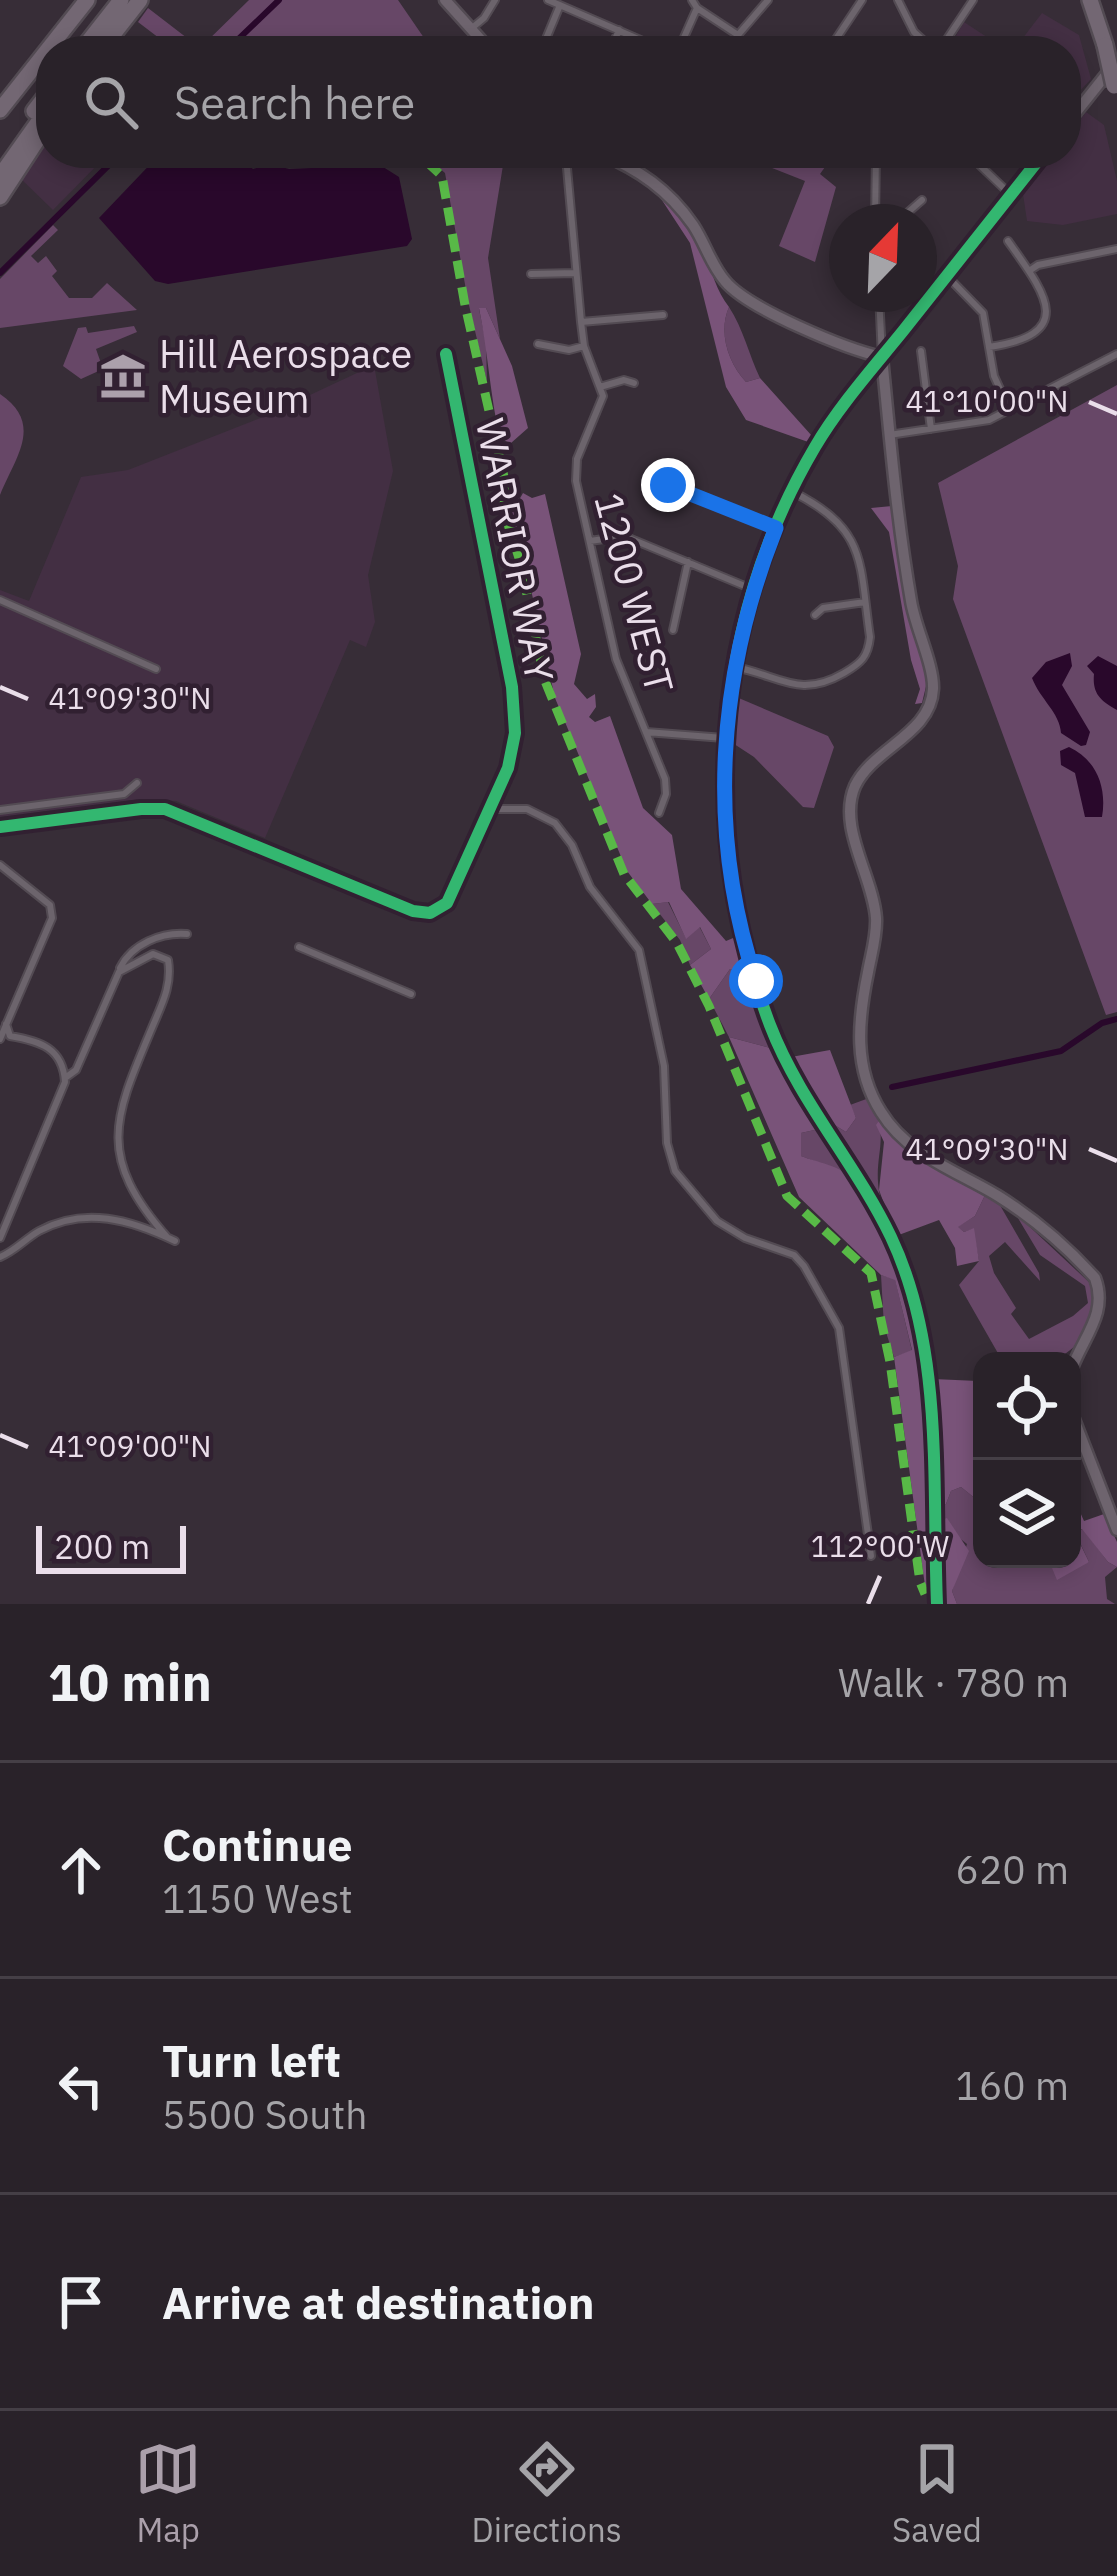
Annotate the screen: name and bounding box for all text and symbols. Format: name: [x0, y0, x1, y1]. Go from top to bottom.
search box: [36, 36, 1081, 168]
icon: search: [78, 69, 144, 135]
text: Search here: [174, 73, 415, 131]
north arrow: [829, 204, 937, 312]
place label: Hill Aerospace Museum: [159, 328, 412, 424]
museum icon: Hill Aerospace Museum: [98, 351, 148, 401]
text: 41°10'00"N: [905, 381, 1069, 420]
street label: WARRIOR WAY: [465, 414, 566, 686]
route end: [641, 458, 695, 512]
street label: 1200 WEST: [583, 487, 686, 698]
text: 41°09'30"N: [48, 678, 212, 717]
route start: [729, 954, 783, 1008]
text: 41°09'30"N: [905, 1129, 1069, 1168]
map controls: [973, 1352, 1081, 1568]
button: locate: [973, 1352, 1081, 1460]
text: 41°09'00"N: [48, 1426, 212, 1465]
button: layers: [973, 1460, 1081, 1568]
scale bar: [36, 1520, 186, 1573]
text: 200 m: [54, 1525, 150, 1568]
text: 112°00'W: [811, 1526, 950, 1565]
text: 10 min: [48, 1649, 212, 1715]
text: Walk · 780 m: [838, 1657, 1069, 1708]
text: Continue: [162, 1815, 353, 1873]
icon: ahead: [48, 1837, 114, 1903]
text: 620 m: [956, 1844, 1069, 1895]
text: 1150 West: [162, 1873, 353, 1924]
text: Turn left: [162, 2031, 341, 2089]
icon: left: [48, 2053, 114, 2119]
text: 160 m: [956, 2060, 1069, 2111]
text: 5500 South: [162, 2089, 367, 2140]
icon: arrive: [48, 2269, 114, 2335]
text: Arrive at destination: [162, 2273, 595, 2331]
tab: Map: [135, 2436, 201, 2551]
tab: Directions: [472, 2436, 622, 2551]
tab: Saved: [892, 2436, 982, 2551]

